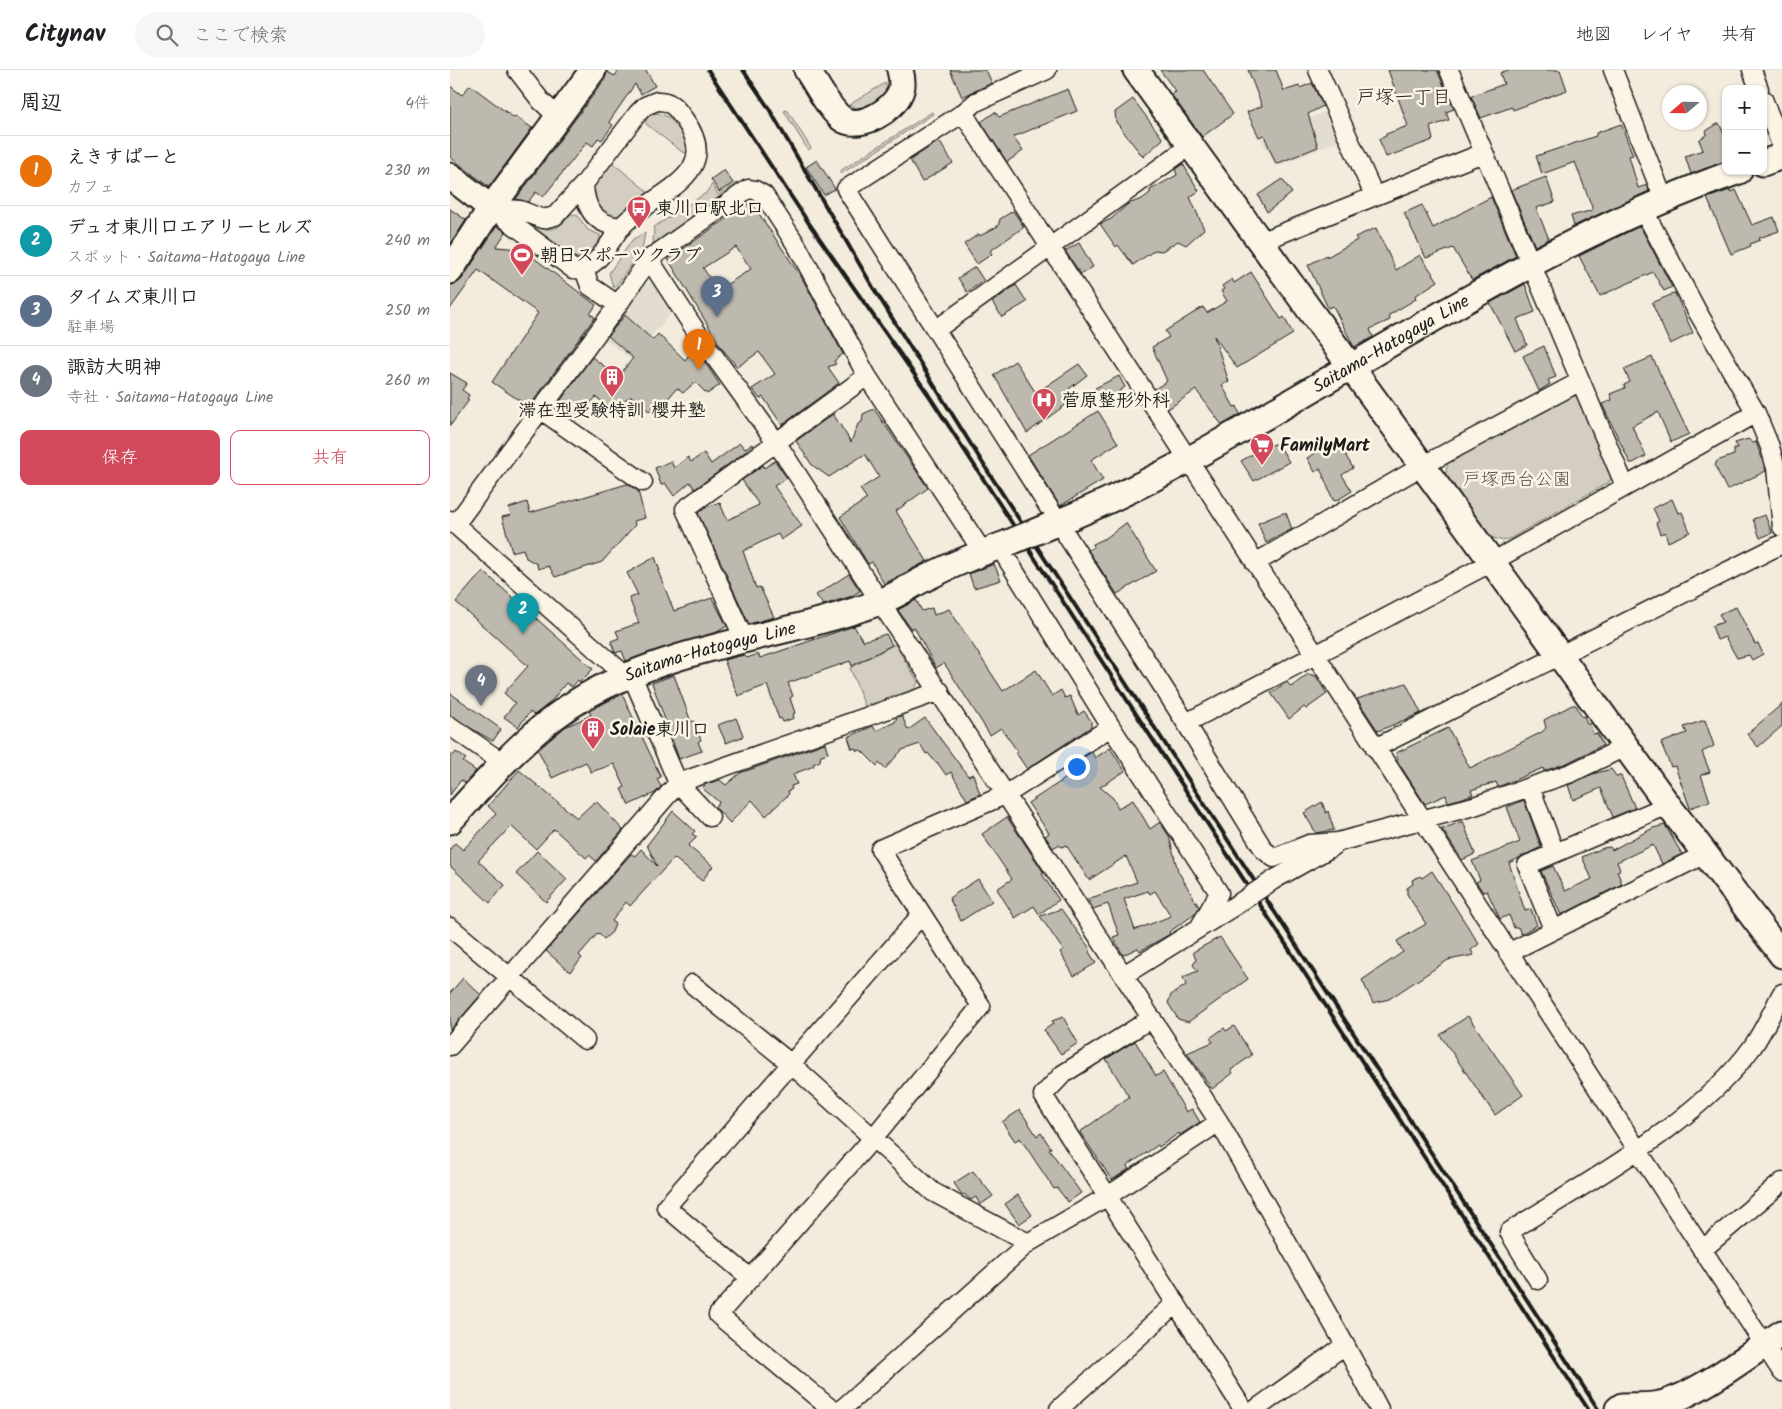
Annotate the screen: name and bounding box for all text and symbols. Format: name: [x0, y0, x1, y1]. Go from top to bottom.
search box: [135, 12, 485, 57]
text: Citynav: [25, 15, 105, 54]
icon: search: [153, 21, 181, 49]
text: ここで検索: [193, 21, 288, 51]
text: 地図: [1576, 21, 1612, 50]
text: レイヤ: [1640, 21, 1693, 50]
text: 共有: [1721, 21, 1757, 50]
district label: 戸塚一丁目: [1356, 83, 1452, 113]
north arrow: [1662, 85, 1707, 130]
map controls: [1722, 85, 1767, 175]
button: +: [1722, 85, 1767, 130]
text: 周辺: [20, 87, 62, 120]
text: 4件: [405, 91, 430, 116]
button: −: [1722, 130, 1767, 175]
text: えきすぱーと: [67, 143, 179, 173]
text: 1: [34, 158, 38, 183]
text: 230 m: [384, 158, 430, 183]
text: カフェ: [67, 175, 115, 200]
bus stop icon: 東川口駅北口: [626, 195, 652, 229]
place label: 東川口駅北口: [656, 195, 764, 224]
text: デュオ東川口エアリーヒルズ: [67, 213, 312, 243]
text: 2: [31, 228, 41, 253]
text: 240 m: [385, 228, 430, 253]
sports icon: 朝日スポーツクラブ: [509, 242, 535, 276]
place label: 朝日スポーツクラブ: [540, 242, 702, 271]
text: スポット · Saitama-Hatogaya Line: [67, 245, 305, 270]
pin: 3: [701, 276, 733, 317]
text: タイムズ東川口: [67, 283, 198, 313]
street label: Saitama-Hatogaya Line: [1308, 288, 1476, 402]
text: 3: [32, 298, 40, 323]
text: 250 m: [385, 298, 430, 323]
text: 駐車場: [67, 315, 115, 340]
pin: 1: [683, 329, 715, 370]
text: 諏訪大明神: [67, 353, 162, 383]
building icon: 滞在型受験特訓 櫻井塾: [599, 364, 625, 398]
text: 4: [32, 368, 40, 393]
text: 260 m: [385, 368, 430, 393]
text: 寺社 · Saitama-Hatogaya Line: [67, 385, 273, 410]
hospital icon: 菅原整形外科: [1031, 387, 1057, 421]
place label: 菅原整形外科: [1062, 387, 1170, 416]
place label: 滞在型受験特訓 櫻井塾: [519, 397, 705, 426]
button: 保存: [20, 430, 220, 485]
button: 共有: [230, 430, 430, 485]
supermarket icon: FamilyMart: [1249, 432, 1275, 466]
place label: FamilyMart: [1280, 432, 1371, 461]
park label: 戸塚西台公園: [1463, 466, 1571, 495]
pin: 2: [507, 593, 539, 634]
street label: Saitama-Hatogaya Line: [620, 615, 799, 691]
pin: 4: [465, 665, 497, 706]
building icon: Solaie東川口: [580, 716, 606, 750]
place label: Solaie東川口: [610, 716, 710, 745]
your location: [1064, 754, 1090, 780]

